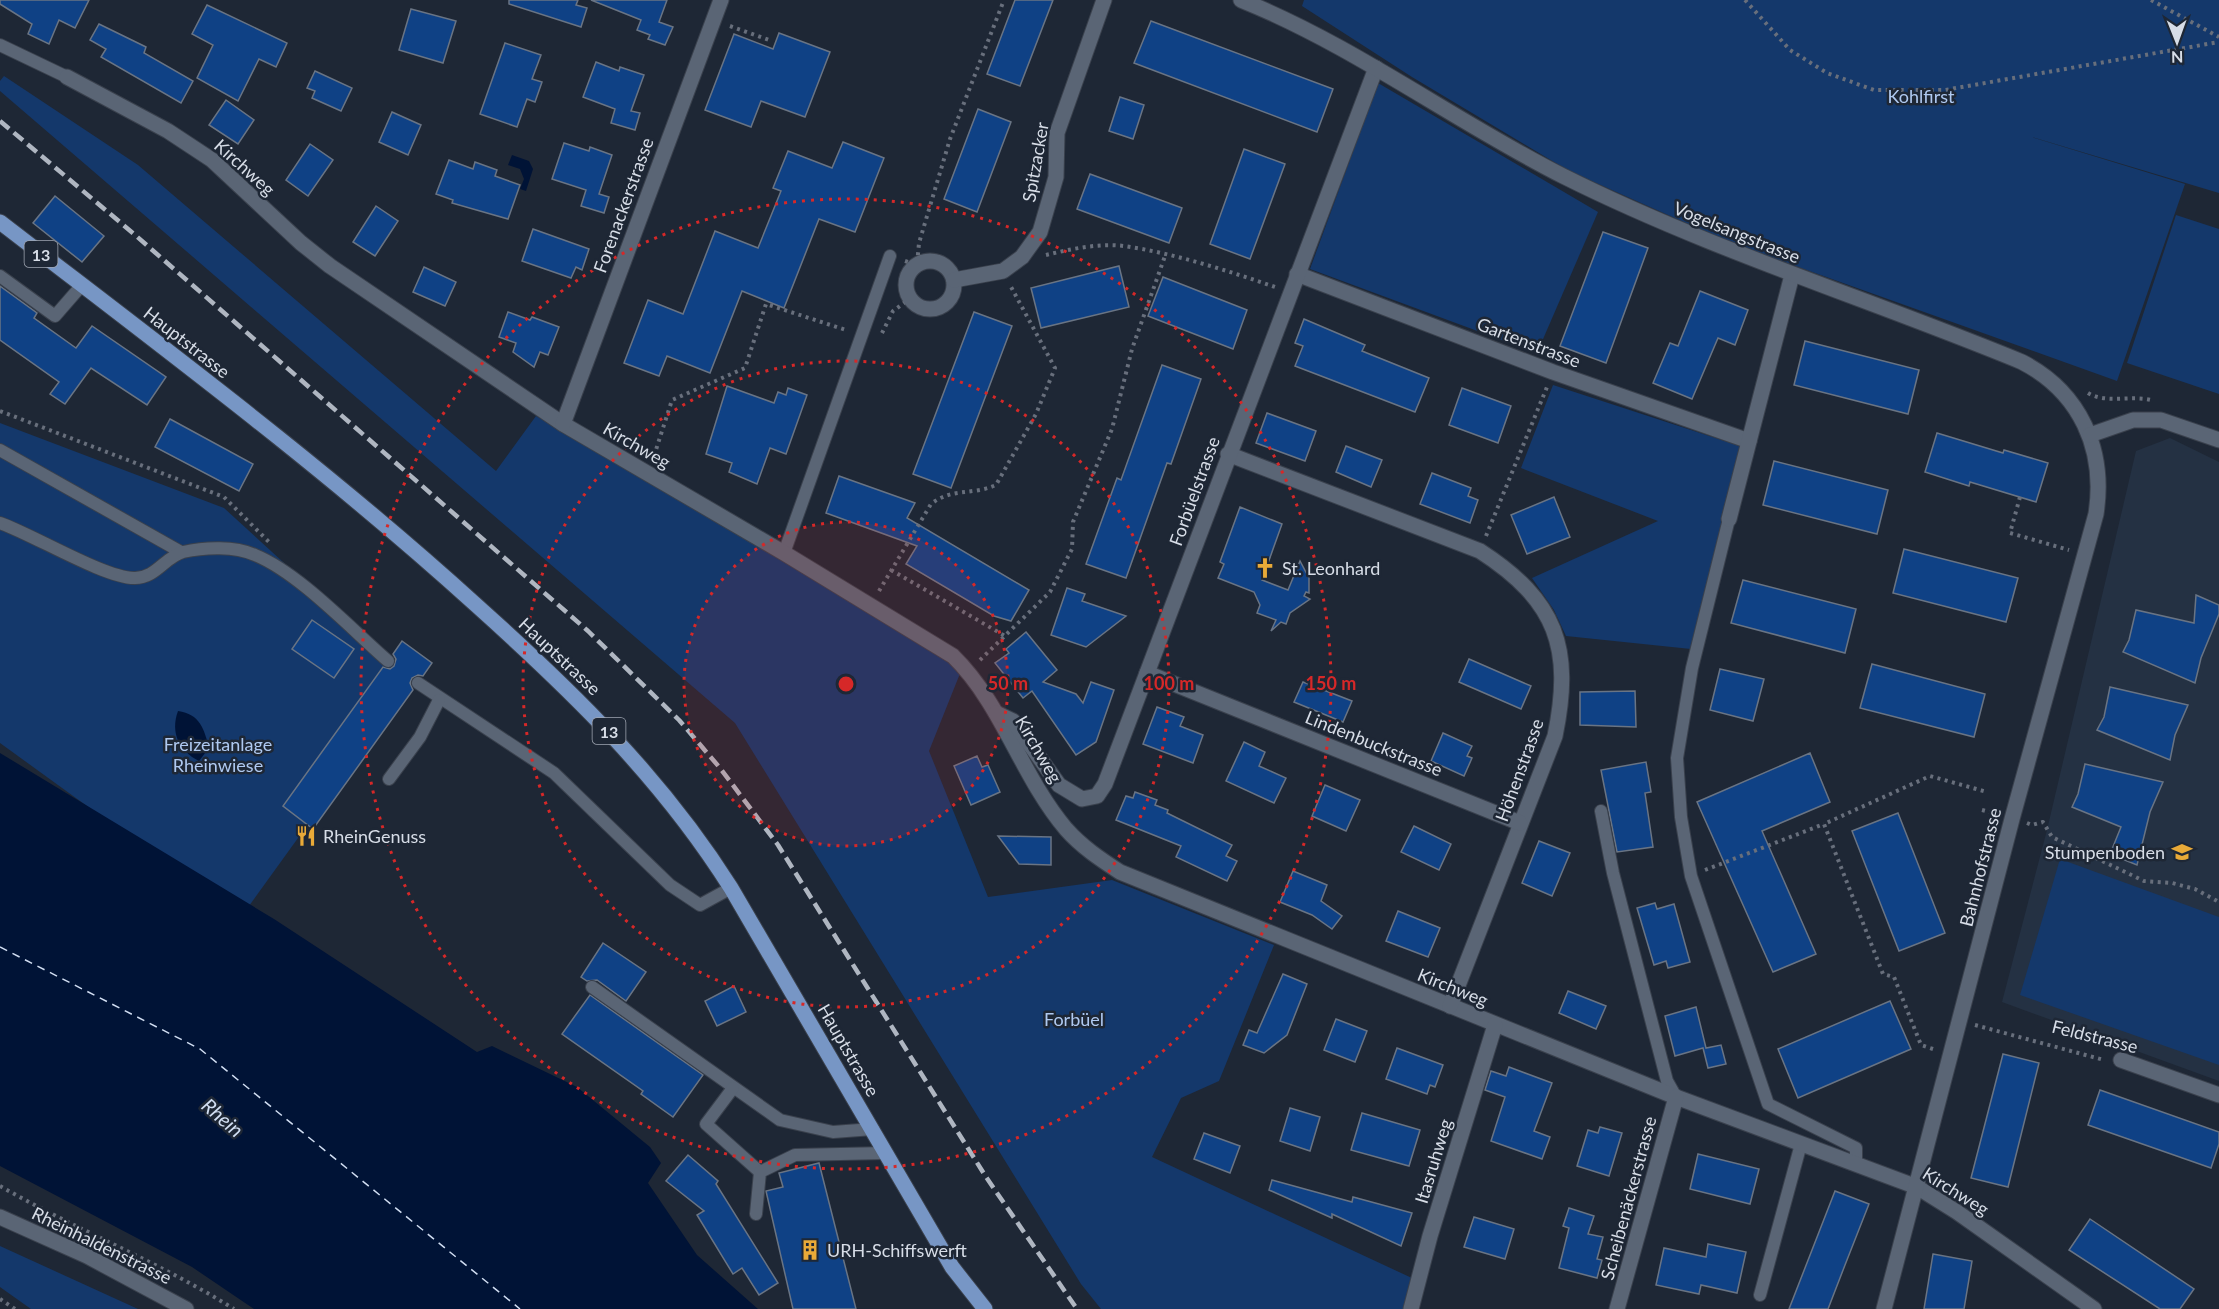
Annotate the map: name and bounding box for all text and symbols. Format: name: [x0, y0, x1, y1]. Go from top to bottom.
north arrow: [2147, 12, 2207, 72]
text: N: [2171, 48, 2184, 67]
park label: Kohlfirst: [1888, 85, 1955, 107]
street label: Spitzacker: [1017, 120, 1053, 204]
street label: Kirchweg: [210, 134, 280, 200]
street label: Forenackerstrasse: [588, 134, 658, 276]
street label: Vogelsangstrasse: [1670, 197, 1804, 267]
road number: 13: [24, 241, 57, 267]
street label: Hauptstrasse: [139, 301, 235, 383]
street label: Gartenstrasse: [1474, 312, 1584, 372]
street label: Kirchweg: [599, 417, 675, 473]
street label: Forbüelstrasse: [1164, 433, 1224, 549]
church icon: St. Leonhard: [1253, 556, 1277, 580]
place label: St. Leonhard: [1282, 557, 1380, 579]
street label: Hauptstrasse: [515, 613, 605, 699]
text: 50 m: [988, 672, 1028, 694]
text: 100 m: [1144, 672, 1194, 694]
text: 150 m: [1306, 672, 1356, 694]
centre of rings: [836, 674, 856, 694]
street label: Lindenbuckstrasse: [1302, 705, 1446, 781]
street label: Kirchweg: [1011, 711, 1067, 787]
street label: Höhenstrasse: [1490, 716, 1548, 824]
road number: 13: [592, 718, 626, 744]
park label: Freizeitanlage Rheinwiese: [164, 733, 272, 776]
street label: Bahnhofstrasse: [1955, 805, 2005, 929]
restaurant icon: RheinGenuss: [294, 824, 318, 848]
place label: RheinGenuss: [323, 825, 426, 847]
school or university icon: Stumpenboden: [2170, 840, 2194, 864]
place label: Stumpenboden: [2045, 841, 2165, 863]
street label: Kirchweg: [1415, 963, 1491, 1011]
street label: Hauptstrasse: [814, 1000, 884, 1100]
park label: Forbüel: [1044, 1008, 1104, 1030]
street label: Feldstrasse: [2050, 1015, 2140, 1057]
water label: Rhein: [197, 1093, 249, 1141]
street label: Scheibenäckerstrasse: [1596, 1114, 1660, 1282]
street label: Itasruhweg: [1410, 1116, 1456, 1206]
street label: Kirchweg: [1919, 1162, 1993, 1220]
street label: Rheinhaldenstrasse: [29, 1202, 175, 1288]
building icon: URH-Schiffswerft: [798, 1238, 822, 1262]
place label: URH-Schiffswerft: [827, 1239, 967, 1261]

